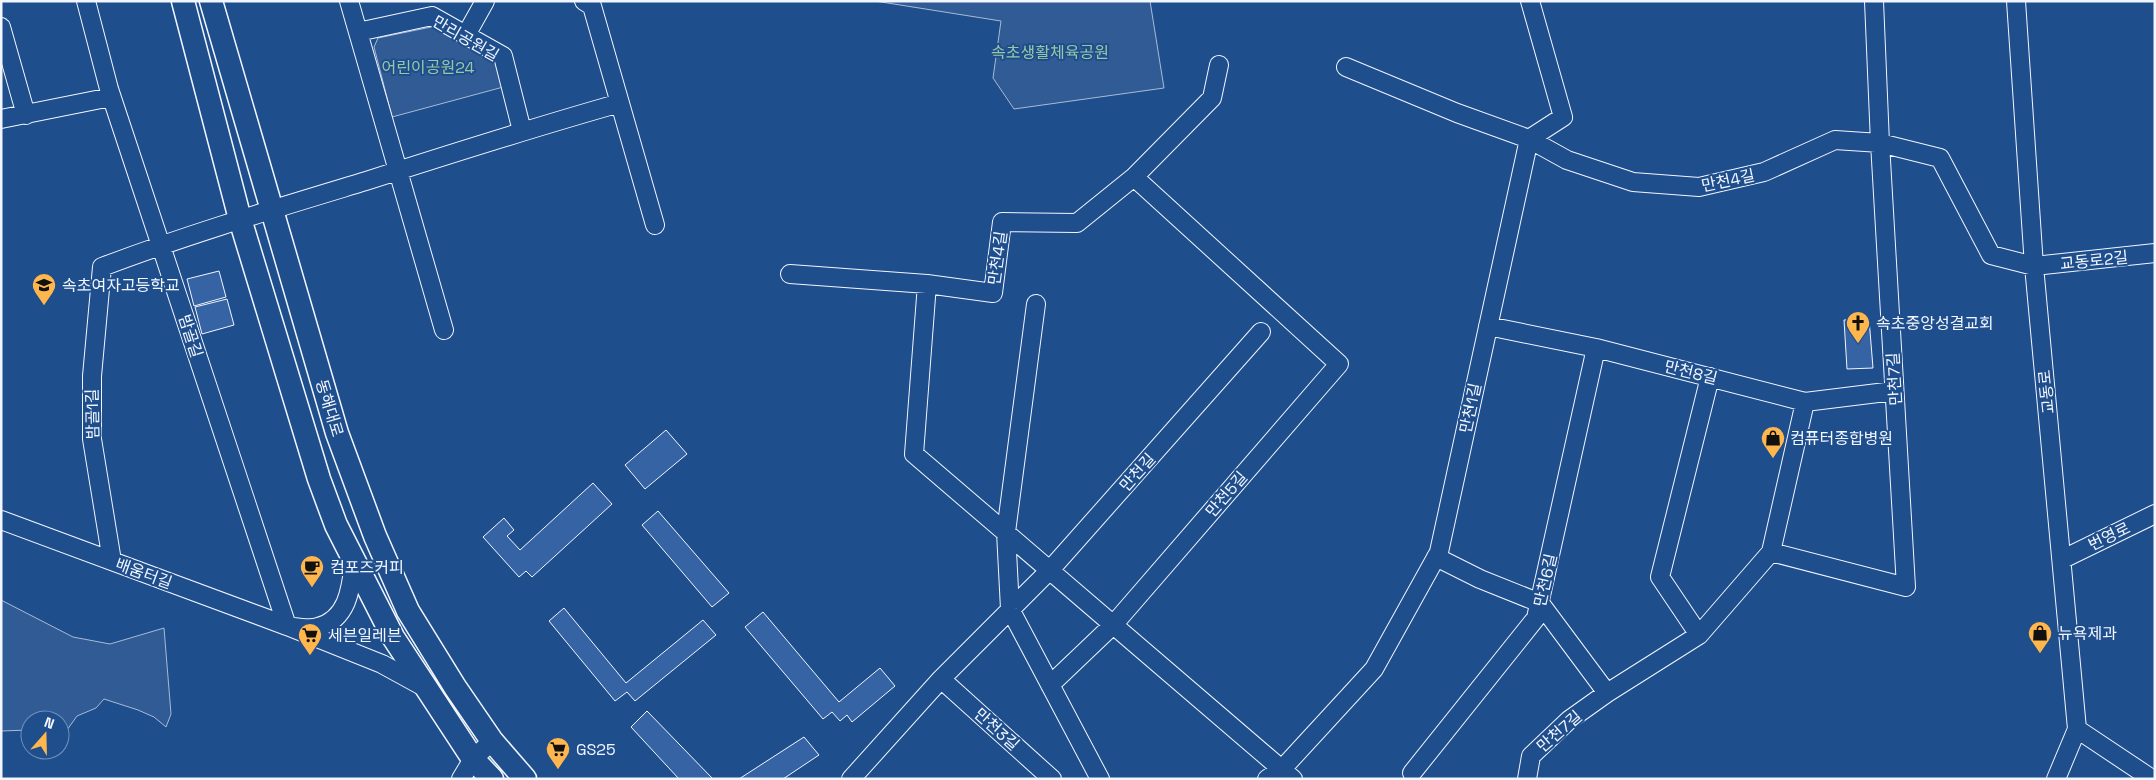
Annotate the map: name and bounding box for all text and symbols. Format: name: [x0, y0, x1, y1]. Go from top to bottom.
street label: 만리공원길: [429, 11, 503, 66]
park label: 속초생활체육공원: [991, 42, 1109, 63]
park label: 어린이공원24: [382, 57, 474, 78]
street label: 만천4길: [1699, 165, 1757, 196]
street label: 만천4길: [983, 230, 1012, 286]
street label: 교동로2길: [2059, 246, 2129, 275]
school or university icon: 속초여자고등학교: [31, 272, 57, 306]
place label: 속초여자고등학교: [62, 275, 180, 296]
church icon: 속초중앙성결교회: [1845, 310, 1871, 344]
street label: 밤골길: [174, 312, 207, 360]
place label: 속초중앙성결교회: [1876, 313, 1994, 334]
street label: 만천7길: [1883, 352, 1906, 406]
street label: 만천8길: [1662, 356, 1720, 389]
street label: 교동로: [2034, 369, 2059, 415]
street label: 동해대로: [311, 377, 348, 440]
street label: 만천1길: [1455, 381, 1486, 435]
street label: 밤골1길: [82, 388, 103, 440]
shop icon: 컴퓨터종합병원: [1760, 425, 1786, 459]
place label: 컴퓨터종합병원: [1790, 428, 1893, 449]
street label: 만천길: [1115, 449, 1160, 496]
street label: 만천5길: [1201, 467, 1252, 521]
street label: 번영로: [2085, 517, 2134, 556]
street label: 만천6길: [1529, 551, 1562, 609]
street label: 배움터길: [113, 554, 175, 593]
cafe icon: 컴포즈커피: [299, 554, 325, 588]
place label: 컴포즈커피: [330, 557, 404, 578]
shop icon: 뉴욕제과: [2027, 620, 2053, 654]
supermarket icon: 세븐일레븐: [297, 622, 323, 656]
place label: 뉴욕제과: [2058, 623, 2117, 644]
place label: 세븐일레븐: [328, 625, 402, 646]
street label: 만천3길: [970, 704, 1024, 755]
street label: 만천7길: [1532, 706, 1586, 757]
north arrow: [20, 710, 70, 760]
text: N: [42, 713, 57, 733]
supermarket icon: GS25: [545, 736, 571, 770]
place label: GS25: [576, 739, 616, 760]

